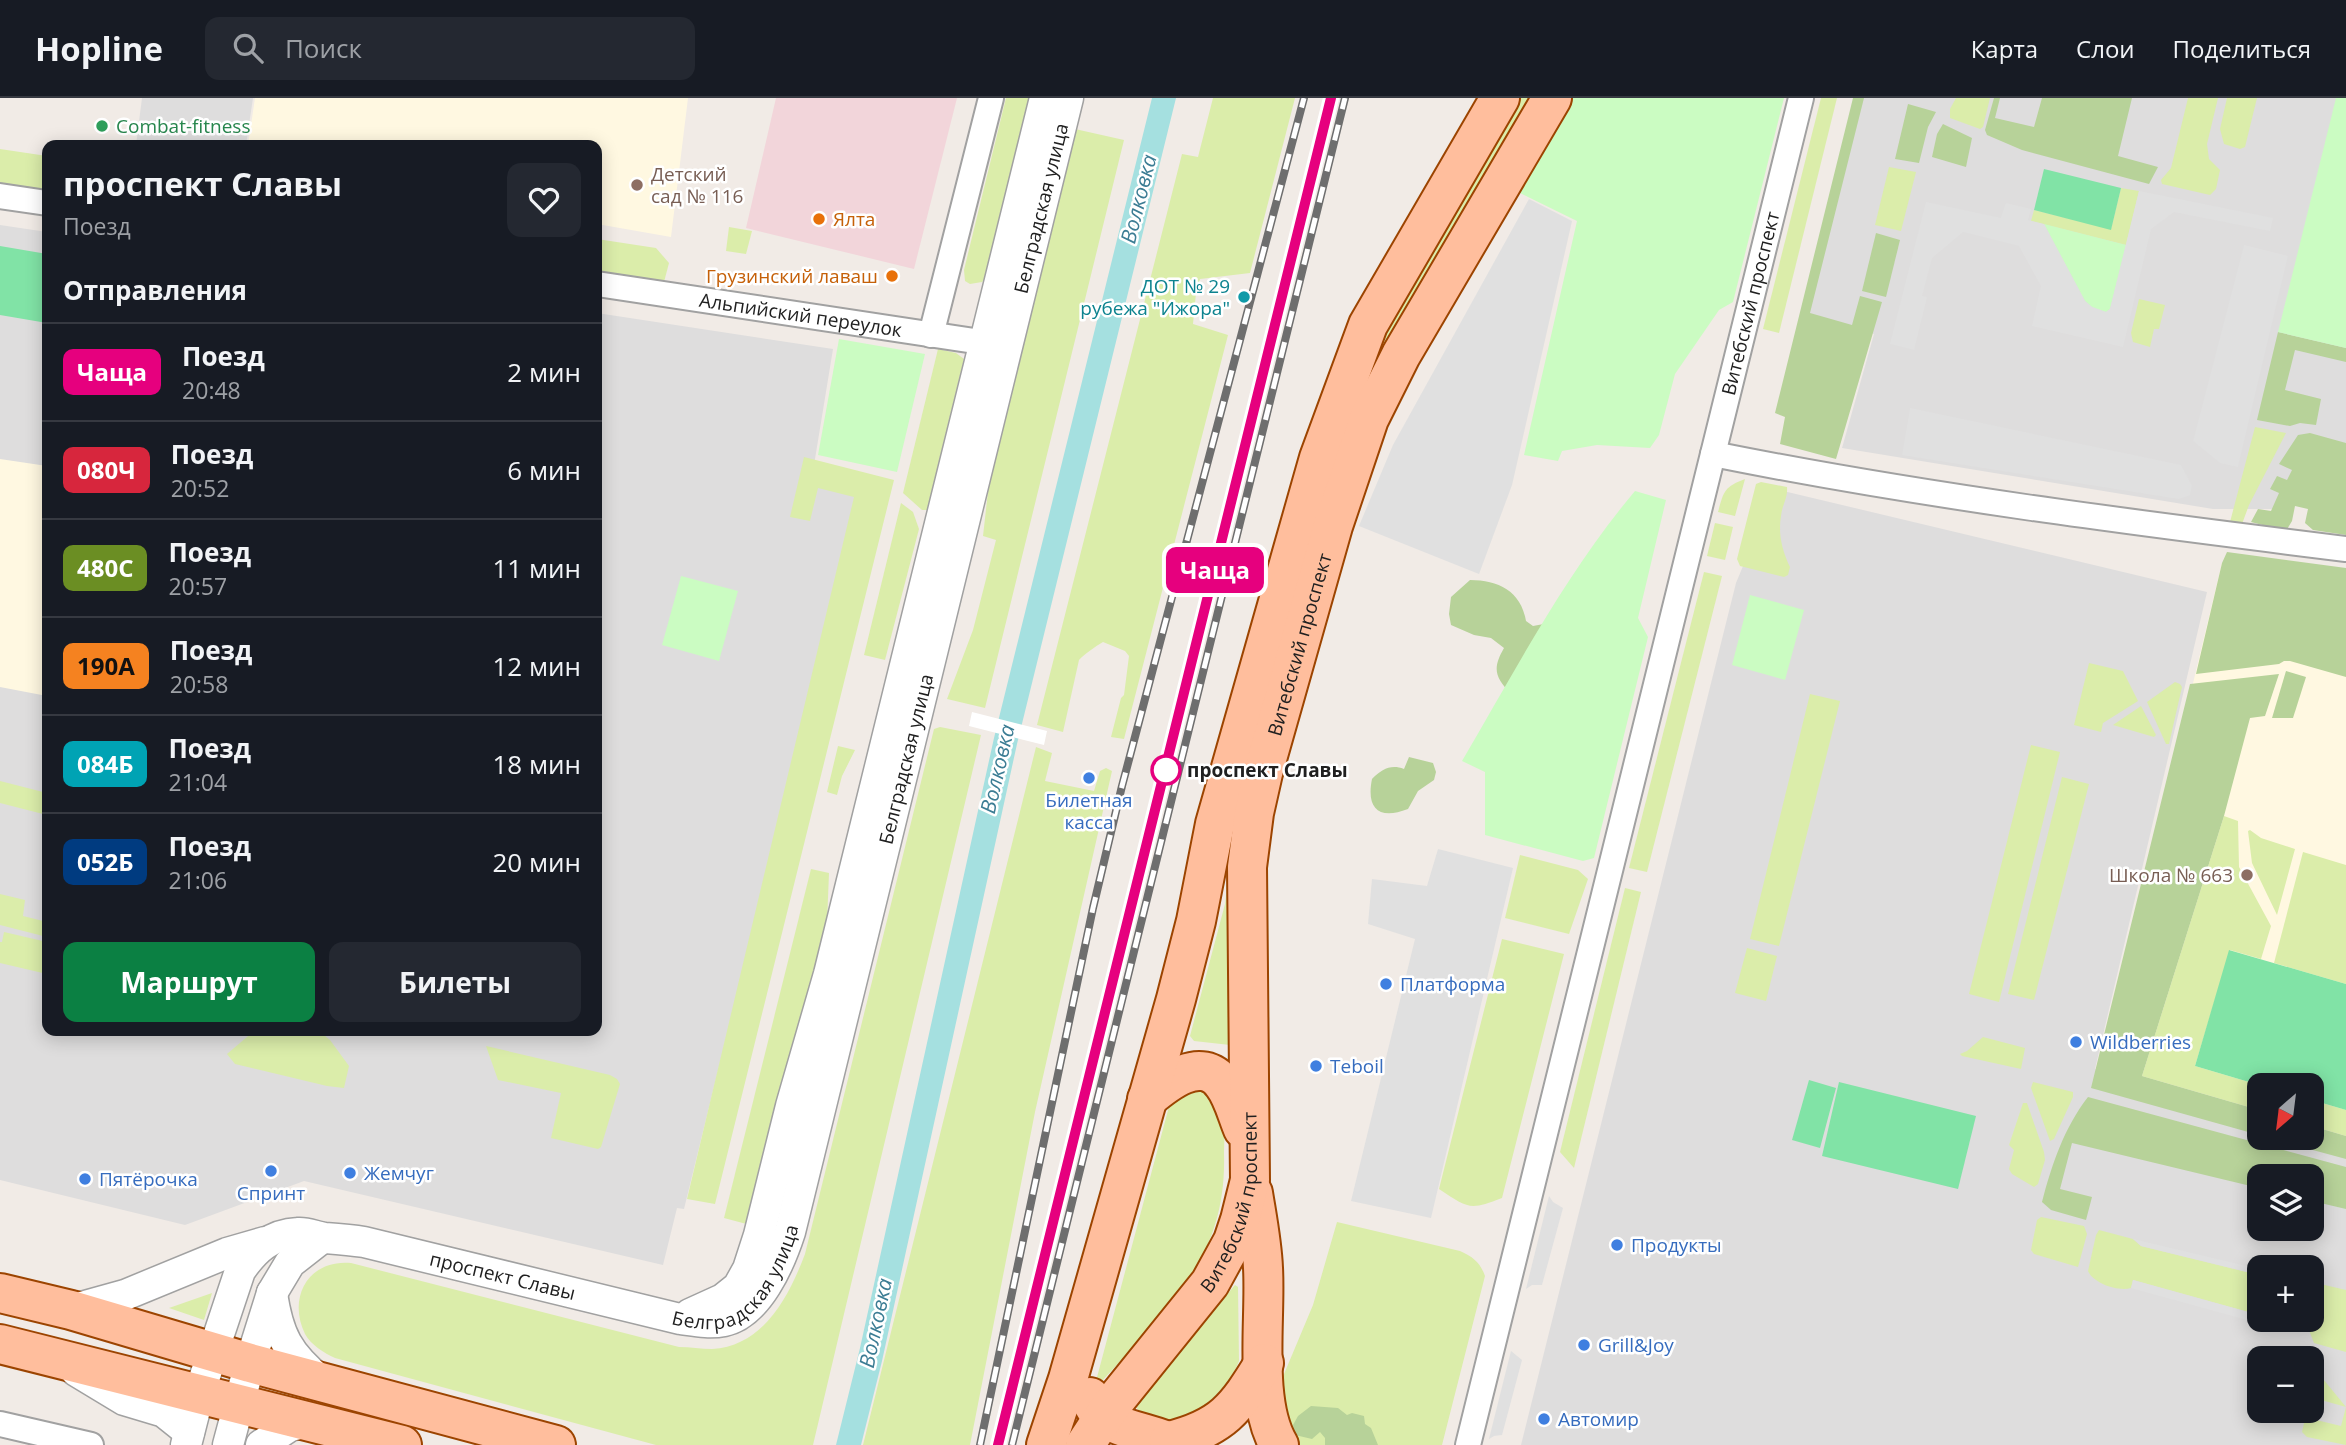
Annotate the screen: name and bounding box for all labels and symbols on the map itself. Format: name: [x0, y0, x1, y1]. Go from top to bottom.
place label: Combat-fitness: [116, 113, 250, 139]
marker: Combat-fitness: [94, 118, 110, 134]
street label: Белградская улица: [1008, 121, 1074, 296]
water label: Волковка: [1113, 151, 1163, 246]
place label: Детский сад № 116: [651, 161, 743, 209]
marker: Детский сад № 116: [629, 177, 645, 193]
place label: Ялта: [833, 206, 875, 232]
street label: Витебский проспект: [1715, 209, 1785, 398]
marker: Ялта: [811, 211, 827, 227]
place label: Грузинский лаваш: [706, 263, 878, 289]
marker: Грузинский лаваш: [884, 268, 900, 284]
place label: ДОТ № 29 рубежа "Ижора": [1080, 273, 1230, 321]
street label: Альпийский переулок: [698, 287, 904, 343]
marker: ДОТ № 29 рубежа "Ижора": [1236, 289, 1252, 305]
line badge: Чаща: [1166, 547, 1264, 593]
street label: Витебский проспект: [1261, 550, 1338, 739]
street label: Белградская улица: [873, 671, 939, 847]
water label: Волковка: [973, 721, 1021, 816]
marker: проспект Славы: [1151, 755, 1181, 785]
place label: проспект Славы: [1187, 757, 1348, 783]
marker: Билетная касса: [1081, 770, 1097, 786]
place label: Билетная касса: [1045, 787, 1133, 835]
place label: Школа № 663: [2109, 862, 2233, 888]
marker: Школа № 663: [2239, 867, 2255, 883]
place label: Платформа: [1400, 971, 1505, 997]
marker: Платформа: [1378, 976, 1394, 992]
place label: Wildberries: [2090, 1029, 2191, 1055]
marker: Wildberries: [2068, 1034, 2084, 1050]
place label: Teboil: [1330, 1053, 1384, 1079]
marker: Teboil: [1308, 1058, 1324, 1074]
north arrow: [2247, 1073, 2324, 1150]
street label: Витебский проспект: [1194, 1112, 1263, 1298]
place label: Жемчуг: [364, 1160, 434, 1186]
marker: Спринт: [263, 1163, 279, 1179]
marker: Жемчуг: [342, 1165, 358, 1181]
place label: Пятёрочка: [99, 1166, 198, 1192]
marker: Пятёрочка: [77, 1171, 93, 1187]
place label: Спринт: [237, 1180, 305, 1206]
street label: Белградская улица: [669, 1222, 804, 1335]
place label: Продукты: [1631, 1232, 1722, 1258]
marker: Продукты: [1609, 1237, 1625, 1253]
street label: проспект Славы: [427, 1245, 578, 1306]
water label: Волковка: [852, 1275, 898, 1370]
place label: Grill&Joy: [1598, 1332, 1674, 1358]
marker: Grill&Joy: [1576, 1337, 1592, 1353]
place label: Автомир: [1558, 1406, 1639, 1432]
marker: Автомир: [1536, 1411, 1552, 1427]

